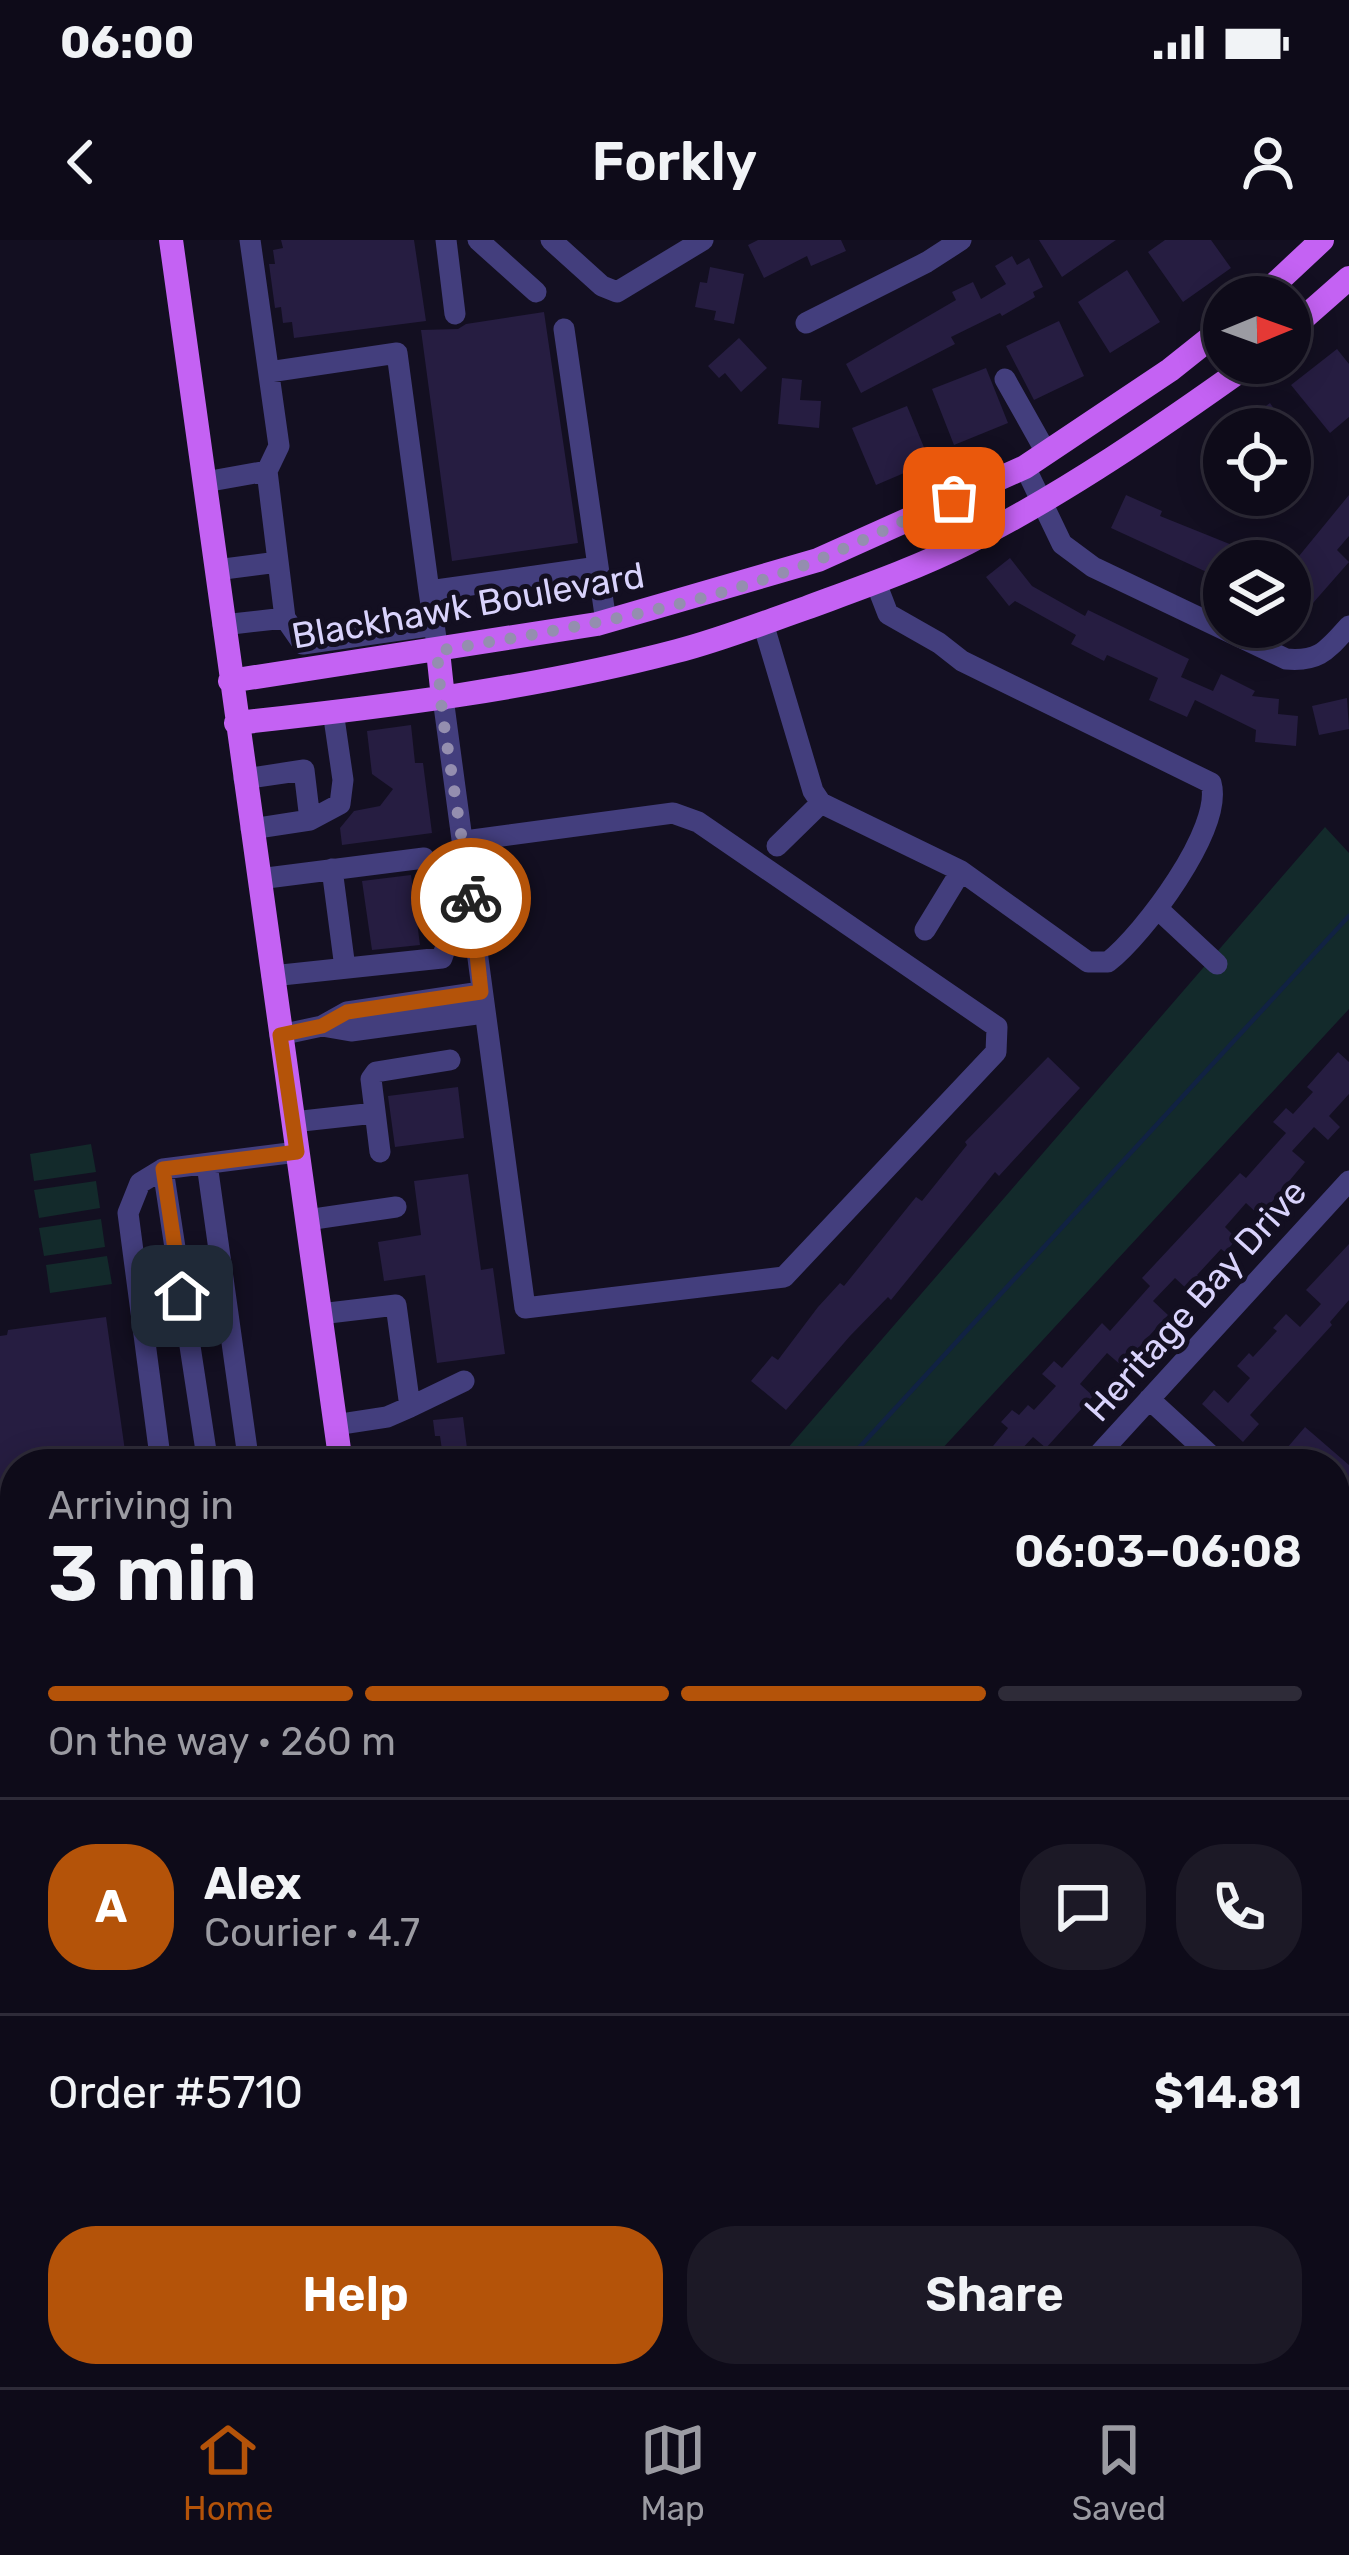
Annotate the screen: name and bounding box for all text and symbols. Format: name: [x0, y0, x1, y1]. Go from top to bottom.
text: 06:00: [60, 16, 194, 69]
icon: back: [48, 129, 114, 195]
icon: person: [1235, 129, 1301, 195]
text: Forkly: [592, 130, 757, 194]
north arrow: [1203, 276, 1311, 384]
map controls: [1203, 276, 1311, 648]
button: locate: [1203, 408, 1311, 516]
pin: [903, 447, 1005, 549]
icon: bag: [921, 465, 987, 531]
button: layers: [1203, 540, 1311, 648]
street label: Blackhawk Boulevard: [288, 553, 648, 658]
courier: [411, 838, 531, 958]
icon: bike: [438, 865, 504, 931]
street label: Heritage Bay Drive: [1075, 1171, 1315, 1430]
pin: [131, 1245, 233, 1347]
icon: home: [149, 1263, 215, 1329]
text: Arriving in: [48, 1483, 234, 1529]
text: 06:03–06:08: [1014, 1525, 1302, 1578]
text: 3 min: [48, 1527, 257, 1620]
text: On the way · 260 m: [48, 1719, 396, 1765]
button: chat: [1020, 1844, 1146, 1970]
button: phone: [1176, 1844, 1302, 1970]
text: Alex: [204, 1857, 302, 1910]
text: A: [95, 1880, 127, 1933]
text: Courier · 4.7: [204, 1910, 420, 1956]
text: Order #5710: [48, 2066, 303, 2119]
text: $14.81: [1154, 2066, 1302, 2119]
button: Help: [48, 2226, 663, 2364]
button: Share: [687, 2226, 1302, 2364]
tab: Home: [183, 2417, 273, 2528]
tab: Map: [640, 2417, 706, 2528]
tab: Saved: [1072, 2417, 1166, 2528]

